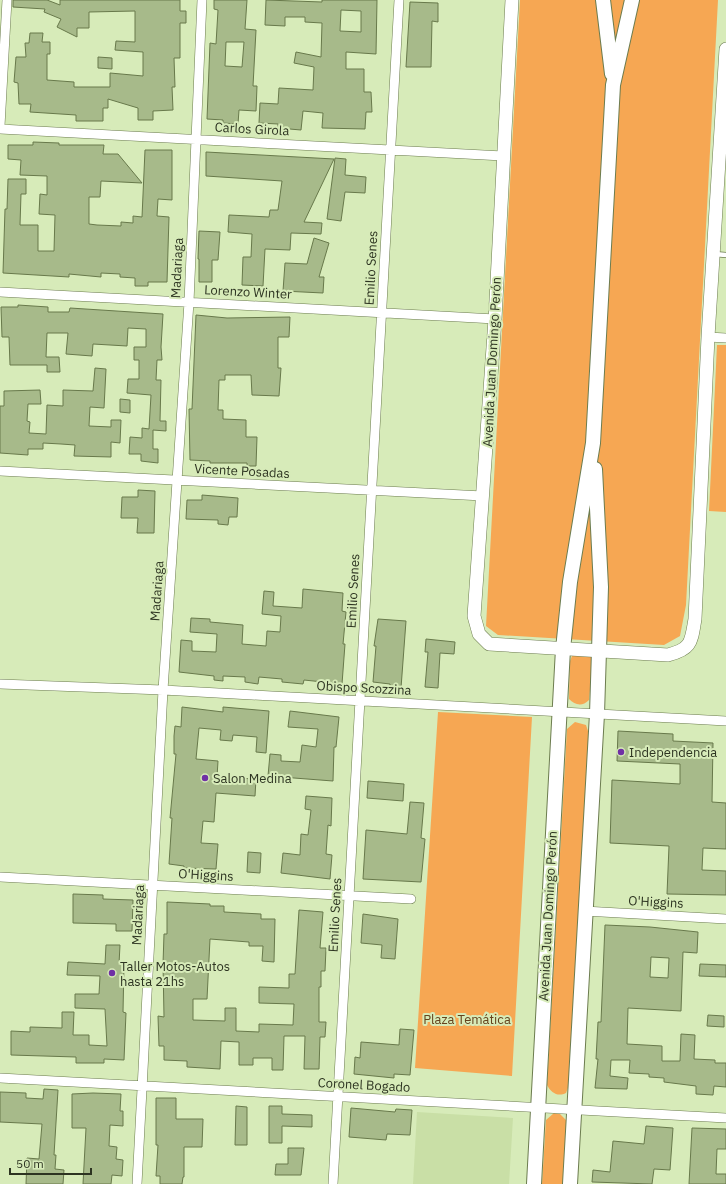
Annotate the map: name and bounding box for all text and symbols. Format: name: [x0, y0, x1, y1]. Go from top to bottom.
street label: Carlos Girola: [214, 119, 290, 139]
street label: Emilio Senes: [361, 230, 381, 306]
street label: Madariaga: [167, 237, 187, 299]
street label: Avenida Juan Domingo Perón: [479, 276, 505, 448]
street label: Lorenzo Winter: [204, 281, 292, 303]
street label: Vicente Posadas: [194, 460, 290, 482]
street label: Emilio Senes: [343, 553, 363, 629]
street label: Madariaga: [146, 560, 168, 622]
street label: Obispo Scozzina: [316, 677, 412, 699]
place label: Independencia: [629, 744, 717, 761]
marker: Independencia: [616, 747, 626, 757]
place label: Salon Medina: [213, 770, 292, 787]
marker: Salon Medina: [200, 773, 210, 783]
street label: Avenida Juan Domingo Perón: [535, 830, 561, 1002]
street label: O'Higgins: [178, 865, 234, 885]
street label: Emilio Senes: [325, 877, 345, 953]
street label: Madariaga: [128, 884, 148, 946]
street label: O'Higgins: [628, 892, 684, 912]
place label: Taller Motos-Autos hasta 21hs: [120, 958, 230, 990]
marker: Taller Motos-Autos hasta 21hs: [107, 968, 117, 978]
park label: Plaza Temática: [423, 1011, 511, 1028]
street label: Coronel Bogado: [317, 1074, 411, 1096]
scale bar: [10, 1150, 91, 1176]
text: 50 m: [16, 1156, 44, 1171]

